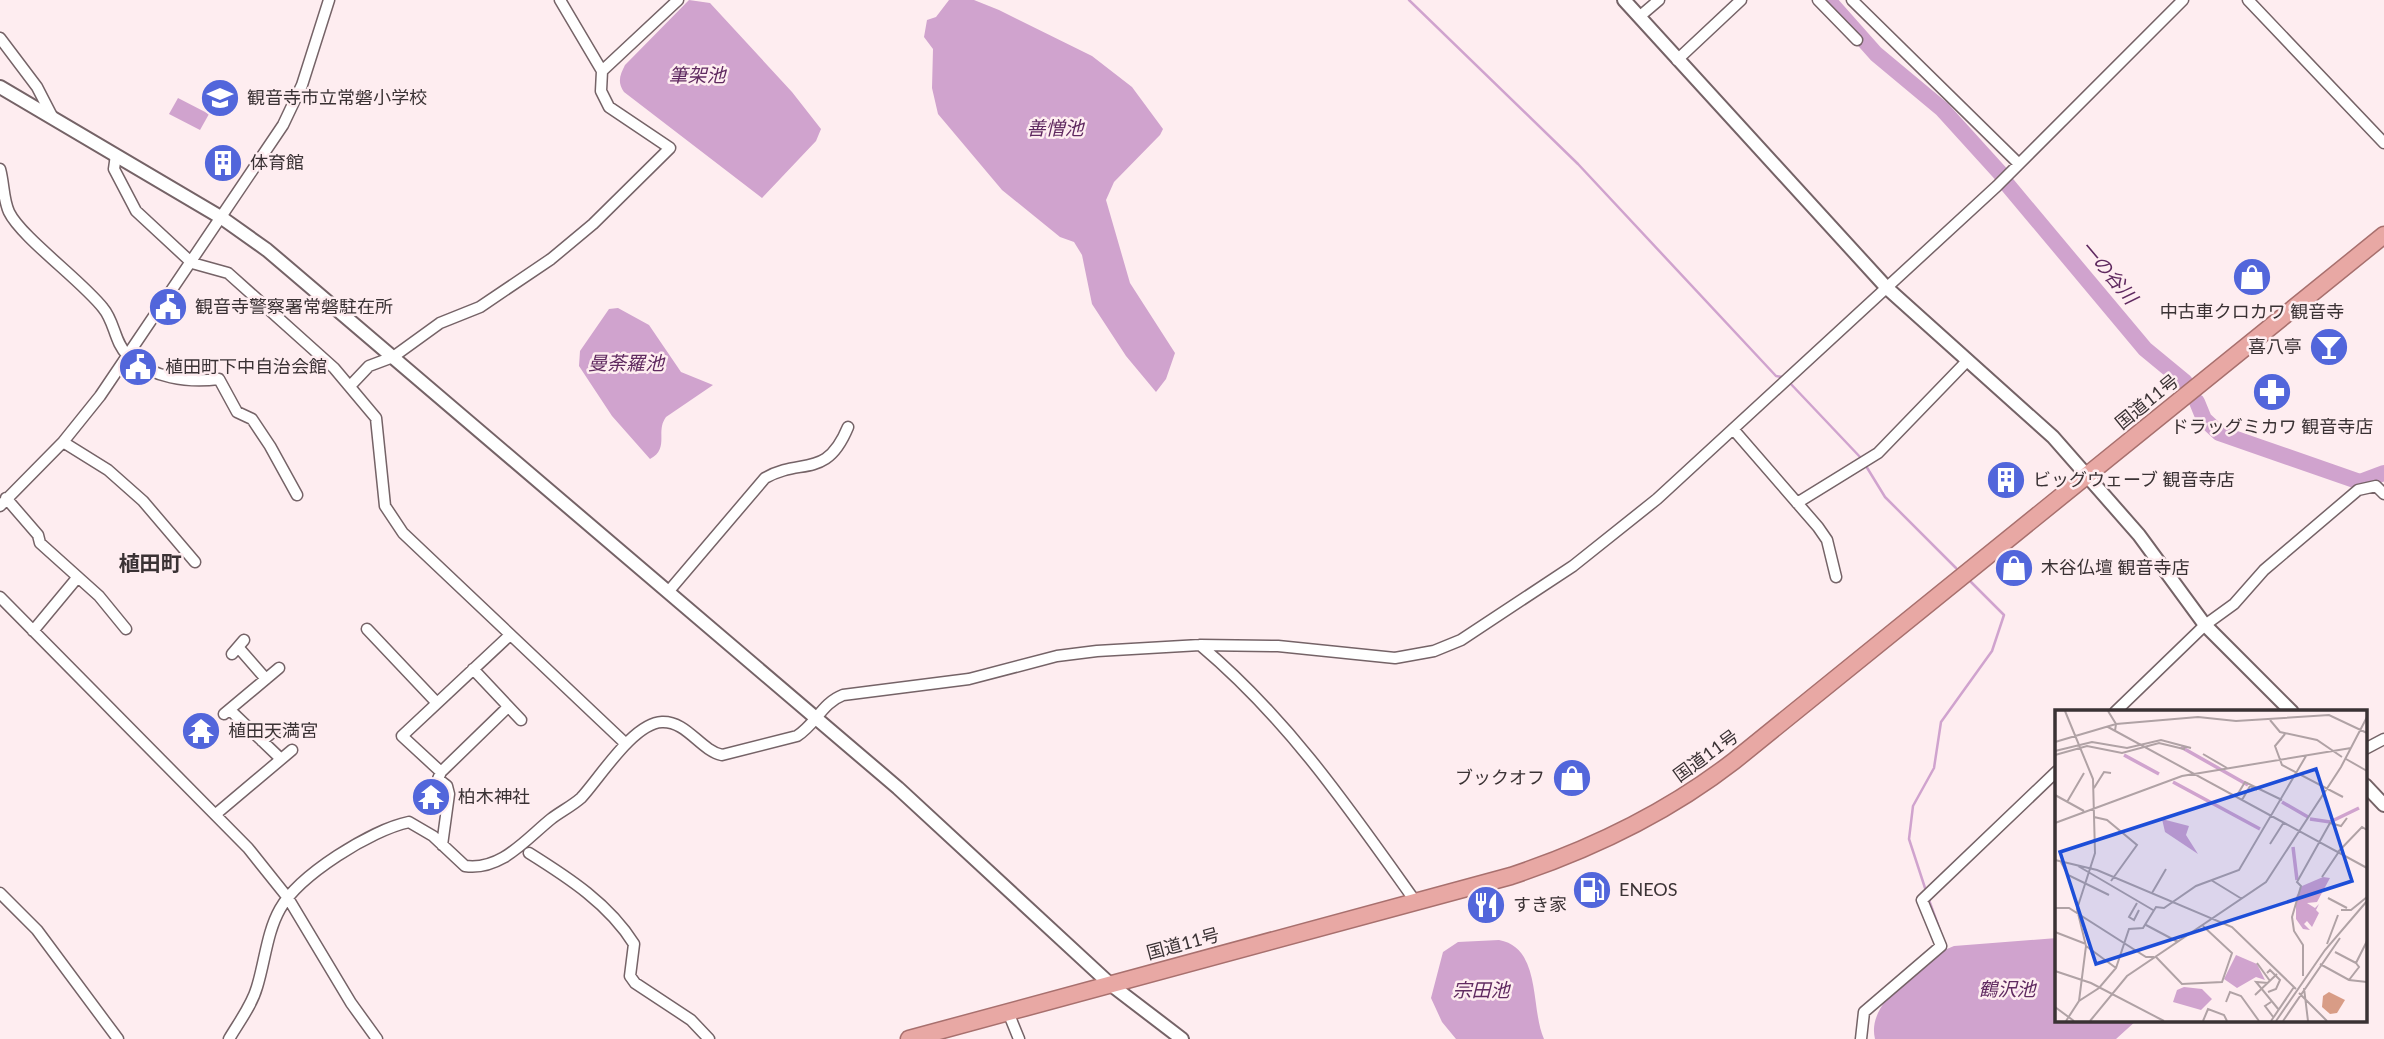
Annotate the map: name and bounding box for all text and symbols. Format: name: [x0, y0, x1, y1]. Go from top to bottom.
water label: 筆架池: [668, 63, 727, 86]
school or university icon: 観音寺市立常磐小学校: [199, 77, 241, 119]
place label: 観音寺市立常磐小学校: [247, 86, 427, 108]
water label: 善憎池: [1026, 116, 1085, 139]
building icon: 体育館: [202, 142, 244, 184]
place label: 体育館: [250, 151, 304, 173]
water label: 一の谷川: [2076, 235, 2144, 310]
shop icon: 中古車クロカワ 観音寺: [2231, 256, 2273, 298]
public building icon: 観音寺警察署常磐駐在所: [147, 286, 189, 328]
place label: 観音寺警察署常磐駐在所: [195, 295, 393, 317]
place label: 中古車クロカワ 観音寺: [2160, 300, 2344, 322]
bar icon: 喜八亭: [2308, 326, 2350, 368]
place label: 喜八亭: [2248, 335, 2302, 357]
public building icon: 植田町下中自治会館: [117, 346, 159, 388]
water label: 曼荼羅池: [588, 351, 666, 374]
place label: 植田町下中自治会館: [165, 355, 327, 377]
street label: 国道11号: [2110, 369, 2182, 433]
pharmacy icon: ドラッグミカワ 観音寺店: [2251, 371, 2293, 413]
place label: ドラッグミカワ 観音寺店: [2171, 415, 2373, 437]
building icon: ビッグウェーブ 観音寺店: [1985, 459, 2027, 501]
place label: ビッグウェーブ 観音寺店: [2033, 468, 2235, 490]
shop icon: 木谷仏壇 観音寺店: [1993, 547, 2035, 589]
district label: 植田町: [119, 550, 182, 575]
place label: 木谷仏壇 観音寺店: [2041, 556, 2190, 578]
temple icon: 植田天満宮: [180, 710, 222, 752]
inset map: [2055, 710, 2366, 1021]
place label: 植田天満宮: [228, 719, 318, 741]
street label: 国道11号: [1669, 724, 1742, 786]
shop icon: ブックオフ: [1551, 757, 1593, 799]
place label: ブックオフ: [1455, 766, 1545, 788]
temple icon: 柏木神社: [410, 776, 452, 818]
place label: 柏木神社: [458, 785, 530, 807]
fuel station icon: ENEOS: [1571, 869, 1613, 911]
place label: ENEOS: [1619, 878, 1677, 900]
restaurant icon: すき家: [1465, 884, 1507, 926]
place label: すき家: [1513, 893, 1567, 915]
street label: 国道11号: [1144, 923, 1222, 963]
water label: 鶴沢池: [1978, 977, 2037, 1000]
water label: 宗田池: [1452, 978, 1511, 1001]

